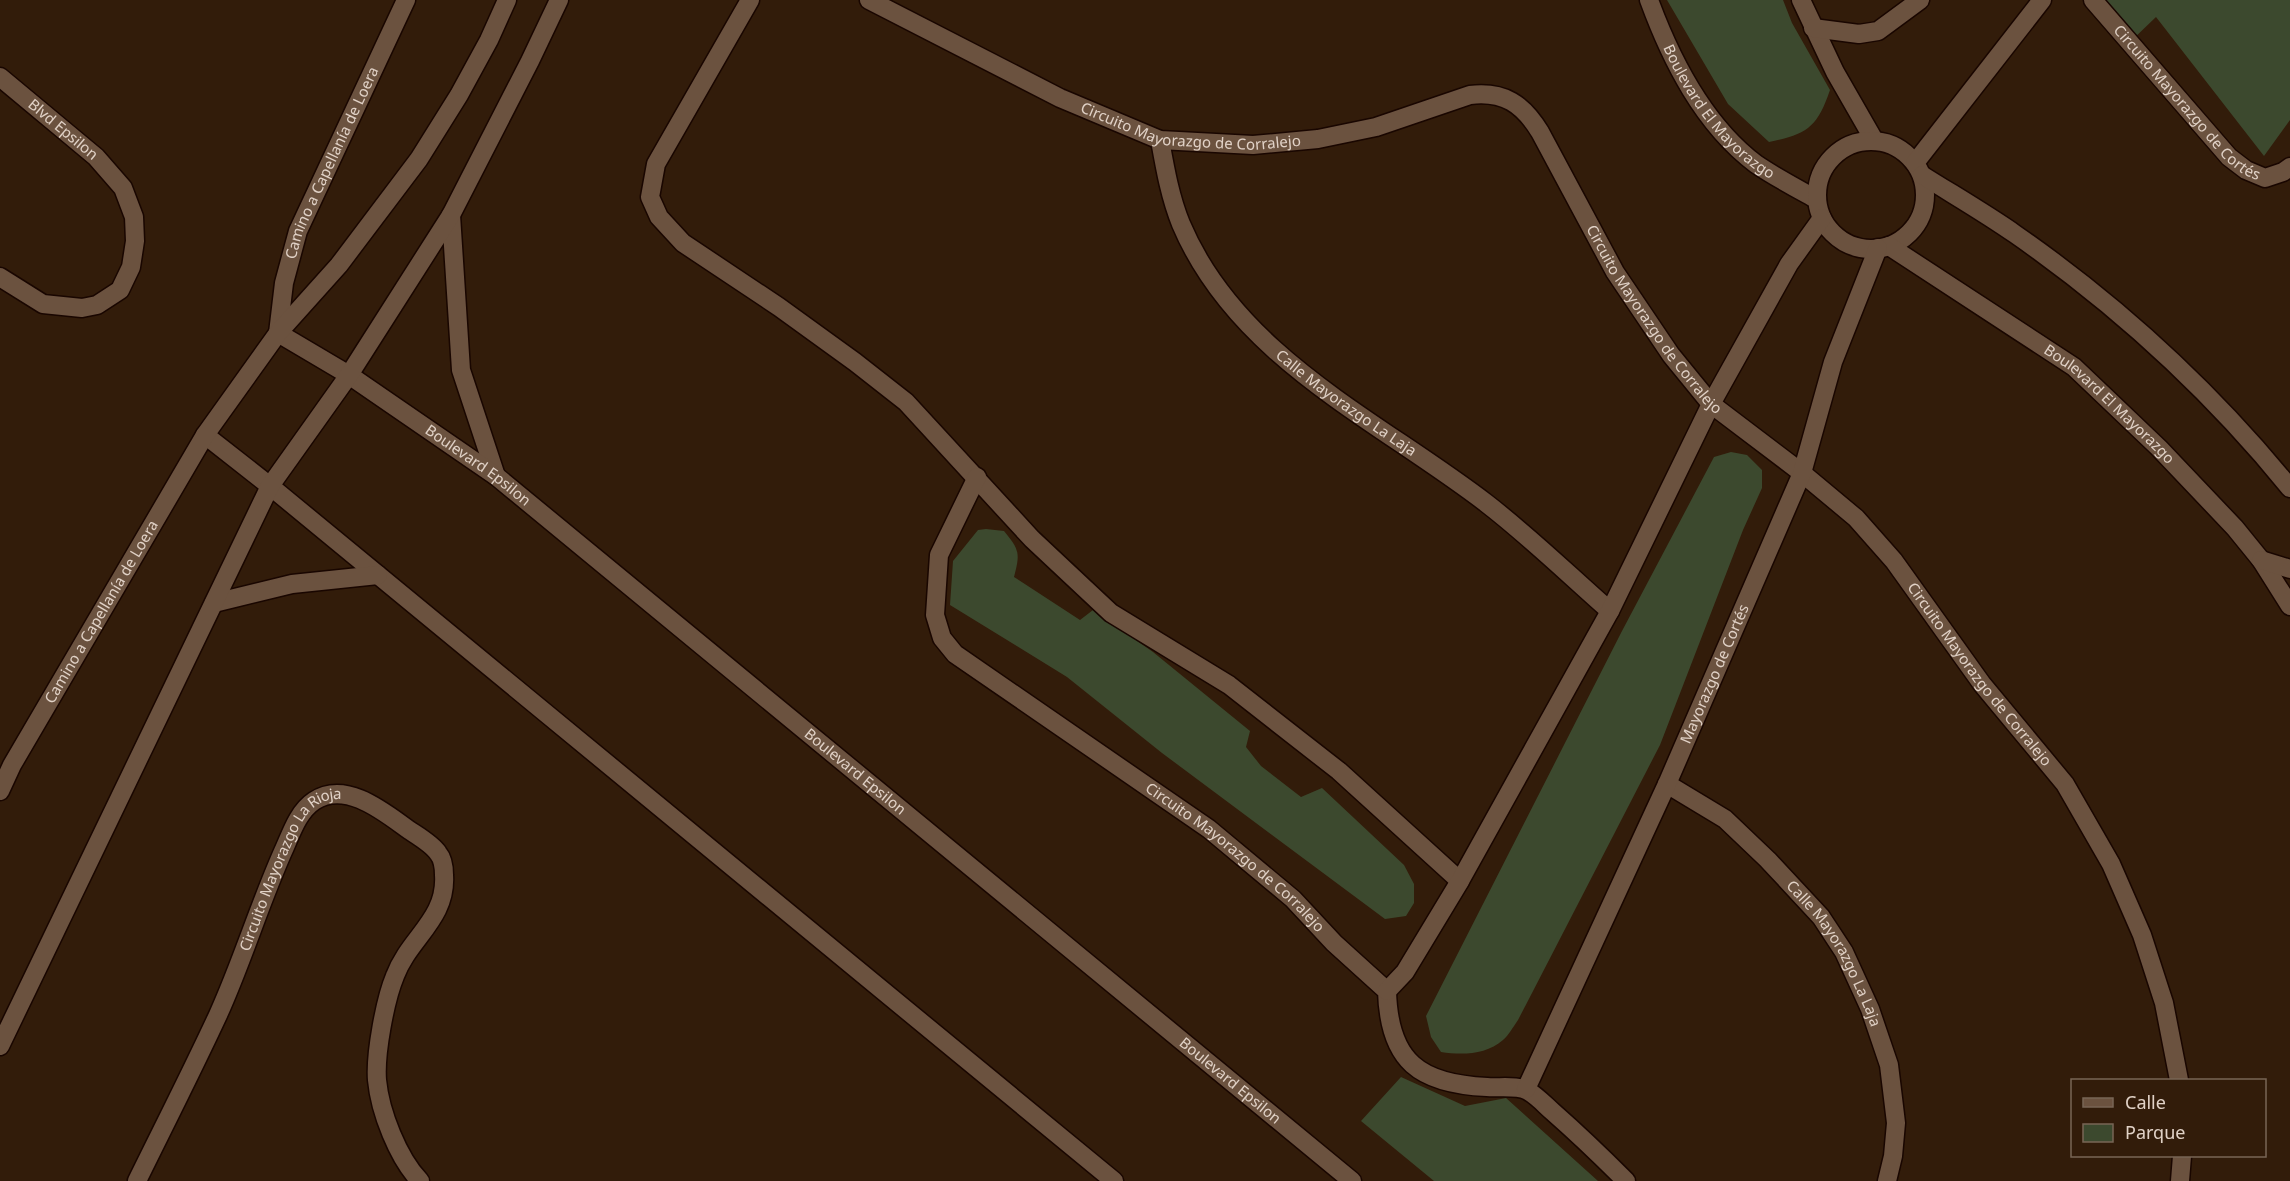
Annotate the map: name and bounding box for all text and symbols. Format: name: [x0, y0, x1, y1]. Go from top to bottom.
street label: Circuito Mayorazgo de Cortés: [2110, 20, 2264, 184]
street label: Boulevard El Mayorazgo: [1659, 41, 1779, 183]
street label: Camino a Capellanía de Loera: [280, 63, 383, 261]
street label: Blvd Epsilon: [24, 94, 103, 164]
street label: Circuito Mayorazgo de Corralejo: [1078, 97, 1302, 154]
street label: Circuito Mayorazgo de Corralejo: [1583, 221, 1726, 418]
street label: Boulevard El Mayorazgo: [2041, 339, 2180, 468]
street label: Calle Mayorazgo La Laja: [1272, 345, 1421, 460]
street label: Boulevard Epsilon: [422, 419, 536, 510]
street label: Camino a Capellanía de Loera: [39, 516, 162, 707]
street label: Circuito Mayorazgo de Corralejo: [1903, 578, 2057, 770]
street label: Mayorazgo de Cortés: [1675, 601, 1753, 746]
street label: Boulevard Epsilon: [801, 723, 911, 819]
street label: Circuito Mayorazgo de Corralejo: [1142, 777, 1330, 936]
street label: Circuito Mayorazgo La Rioja: [234, 783, 342, 954]
street label: Calle Mayorazgo La Laja: [1783, 875, 1886, 1029]
street label: Boulevard Epsilon: [1176, 1032, 1286, 1128]
legend: [2071, 1079, 2266, 1157]
text: Calle: [2125, 1090, 2166, 1114]
text: Parque: [2125, 1120, 2185, 1144]

